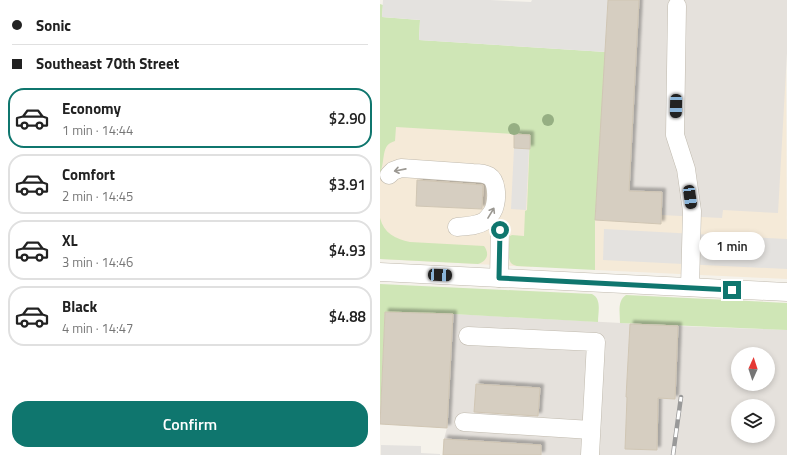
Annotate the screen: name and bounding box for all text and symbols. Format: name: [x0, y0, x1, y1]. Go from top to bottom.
text: Sonic: [36, 14, 71, 37]
text: Southeast 70th Street: [36, 52, 179, 75]
car: [670, 94, 682, 118]
text: Economy: [62, 97, 121, 120]
icon: car: [14, 100, 50, 136]
text: $2.90: [329, 107, 366, 130]
text: 1 min · 14:44: [62, 120, 133, 140]
text: Comfort: [62, 163, 115, 186]
icon: car: [14, 166, 50, 202]
one-way arrow: [393, 166, 406, 174]
text: $3.91: [329, 173, 366, 196]
car: [682, 184, 698, 210]
text: 2 min · 14:45: [62, 186, 133, 206]
one-way arrow: [486, 207, 495, 218]
route start: [491, 221, 509, 239]
text: XL: [62, 229, 78, 252]
icon: car: [14, 232, 50, 268]
callout: 1 min: [699, 232, 765, 260]
text: 1 min: [716, 236, 748, 256]
text: $4.93: [329, 239, 366, 262]
text: 3 min · 14:46: [62, 252, 133, 272]
car: [428, 268, 452, 282]
route end: [723, 281, 741, 299]
text: Black: [62, 295, 97, 318]
icon: car: [14, 298, 50, 334]
text: $4.88: [329, 305, 366, 328]
text: 4 min · 14:47: [62, 318, 133, 338]
north arrow: [731, 347, 775, 391]
map controls: [731, 347, 775, 443]
button: layers: [731, 399, 775, 443]
button: Confirm: [12, 401, 368, 447]

